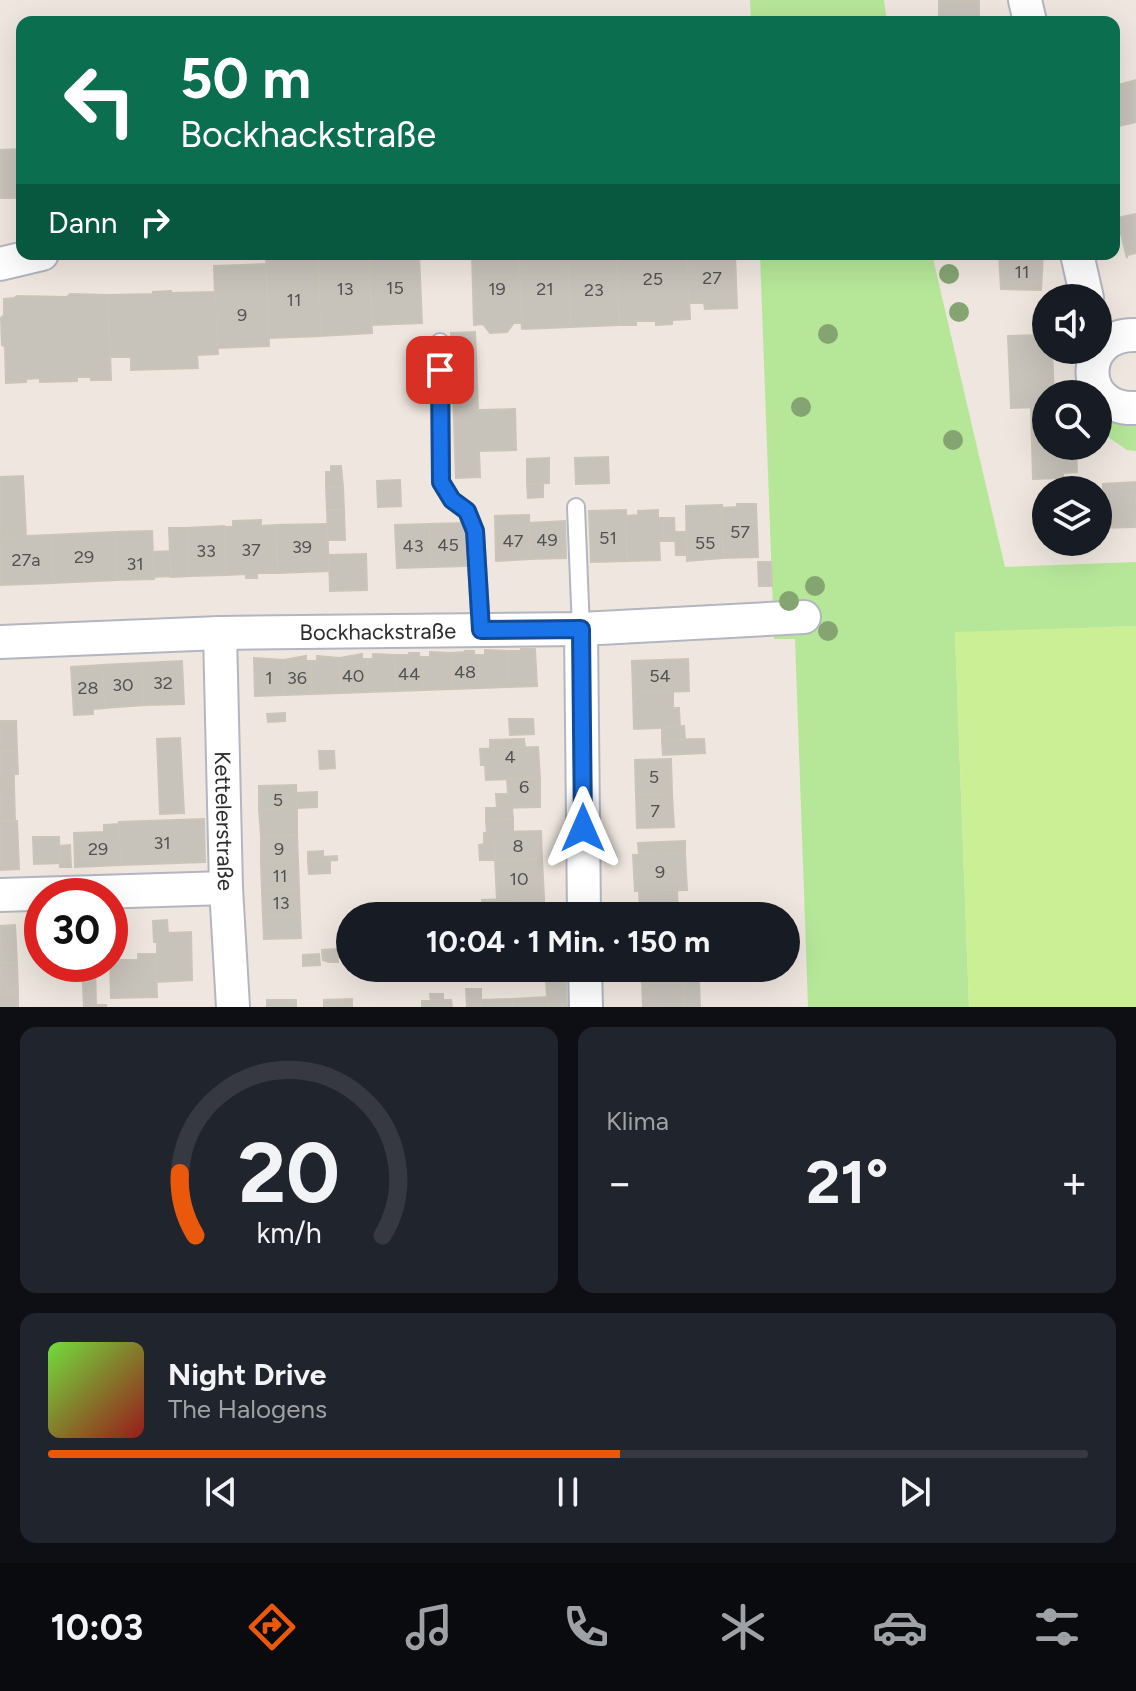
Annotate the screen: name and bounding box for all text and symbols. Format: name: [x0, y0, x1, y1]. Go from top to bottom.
text: 50 m: [180, 45, 311, 112]
icon: left: [48, 48, 152, 152]
text: Bockhackstraße: [180, 113, 436, 156]
icon: right: [133, 200, 177, 244]
text: Dann: [48, 204, 117, 241]
house number: 11: [1015, 261, 1029, 283]
house number: 27: [702, 267, 722, 289]
house number: 25: [643, 268, 663, 290]
house number: 15: [386, 277, 404, 299]
house number: 13: [336, 278, 354, 300]
house number: 19: [488, 278, 506, 300]
house number: 21: [536, 278, 554, 300]
house number: 23: [584, 279, 604, 301]
map controls: [1032, 284, 1112, 556]
button: sound: [1032, 284, 1112, 364]
house number: 11: [287, 289, 301, 311]
house number: 9: [237, 304, 247, 326]
pin: [406, 336, 474, 404]
icon: arrive: [418, 348, 462, 392]
button: search: [1032, 380, 1112, 460]
button: layers: [1032, 476, 1112, 556]
house number: 57: [730, 521, 750, 543]
house number: 51: [599, 527, 617, 549]
house number: 49: [536, 529, 558, 551]
house number: 47: [503, 530, 524, 552]
house number: 55: [695, 532, 715, 554]
house number: 45: [437, 534, 459, 556]
house number: 43: [403, 535, 423, 557]
house number: 39: [292, 536, 312, 558]
house number: 37: [241, 539, 261, 561]
house number: 33: [196, 540, 216, 562]
house number: 29: [74, 546, 94, 568]
house number: 27a: [12, 549, 40, 571]
house number: 31: [126, 553, 144, 575]
street label: Bockhackstraße: [299, 617, 456, 646]
house number: 48: [454, 661, 476, 683]
house number: 44: [398, 663, 420, 685]
house number: 40: [342, 665, 364, 687]
house number: 54: [649, 665, 671, 687]
house number: 1: [265, 667, 273, 689]
house number: 36: [287, 667, 307, 689]
house number: 32: [153, 672, 173, 694]
house number: 30: [112, 674, 134, 696]
house number: 28: [77, 677, 99, 699]
house number: 4: [504, 746, 516, 768]
street label: Kettelerstraße: [209, 751, 240, 891]
house number: 5: [649, 766, 659, 788]
house number: 6: [519, 776, 529, 798]
position arrow: [541, 786, 625, 870]
house number: 5: [273, 789, 283, 811]
house number: 7: [650, 800, 660, 822]
house number: 31: [153, 832, 171, 854]
house number: 8: [512, 835, 524, 857]
house number: 29: [88, 838, 108, 860]
house number: 9: [274, 838, 284, 860]
house number: 9: [655, 861, 665, 883]
house number: 11: [273, 865, 287, 887]
house number: 10: [510, 868, 528, 890]
speed limit sign: 30: [24, 878, 128, 982]
house number: 13: [272, 892, 290, 914]
text: 10:04 · 1 Min. · 150 m: [426, 923, 710, 960]
text: Klima: [606, 1105, 669, 1137]
text: 20: [238, 1123, 340, 1223]
text: 21°: [806, 1146, 888, 1218]
text: −: [606, 1156, 633, 1209]
text: +: [1061, 1156, 1088, 1209]
text: km/h: [256, 1216, 322, 1250]
text: Night Drive: [168, 1356, 326, 1393]
text: The Halogens: [168, 1393, 327, 1425]
icon: previous: [199, 1470, 243, 1514]
icon: pause: [546, 1470, 590, 1514]
icon: next: [893, 1470, 937, 1514]
icon: directions: [244, 1599, 300, 1655]
icon: music: [401, 1599, 457, 1655]
icon: phone: [558, 1599, 614, 1655]
icon: climate: [715, 1599, 771, 1655]
icon: car: [872, 1599, 928, 1655]
icon: filters: [1029, 1599, 1085, 1655]
text: 10:03: [51, 1606, 143, 1649]

